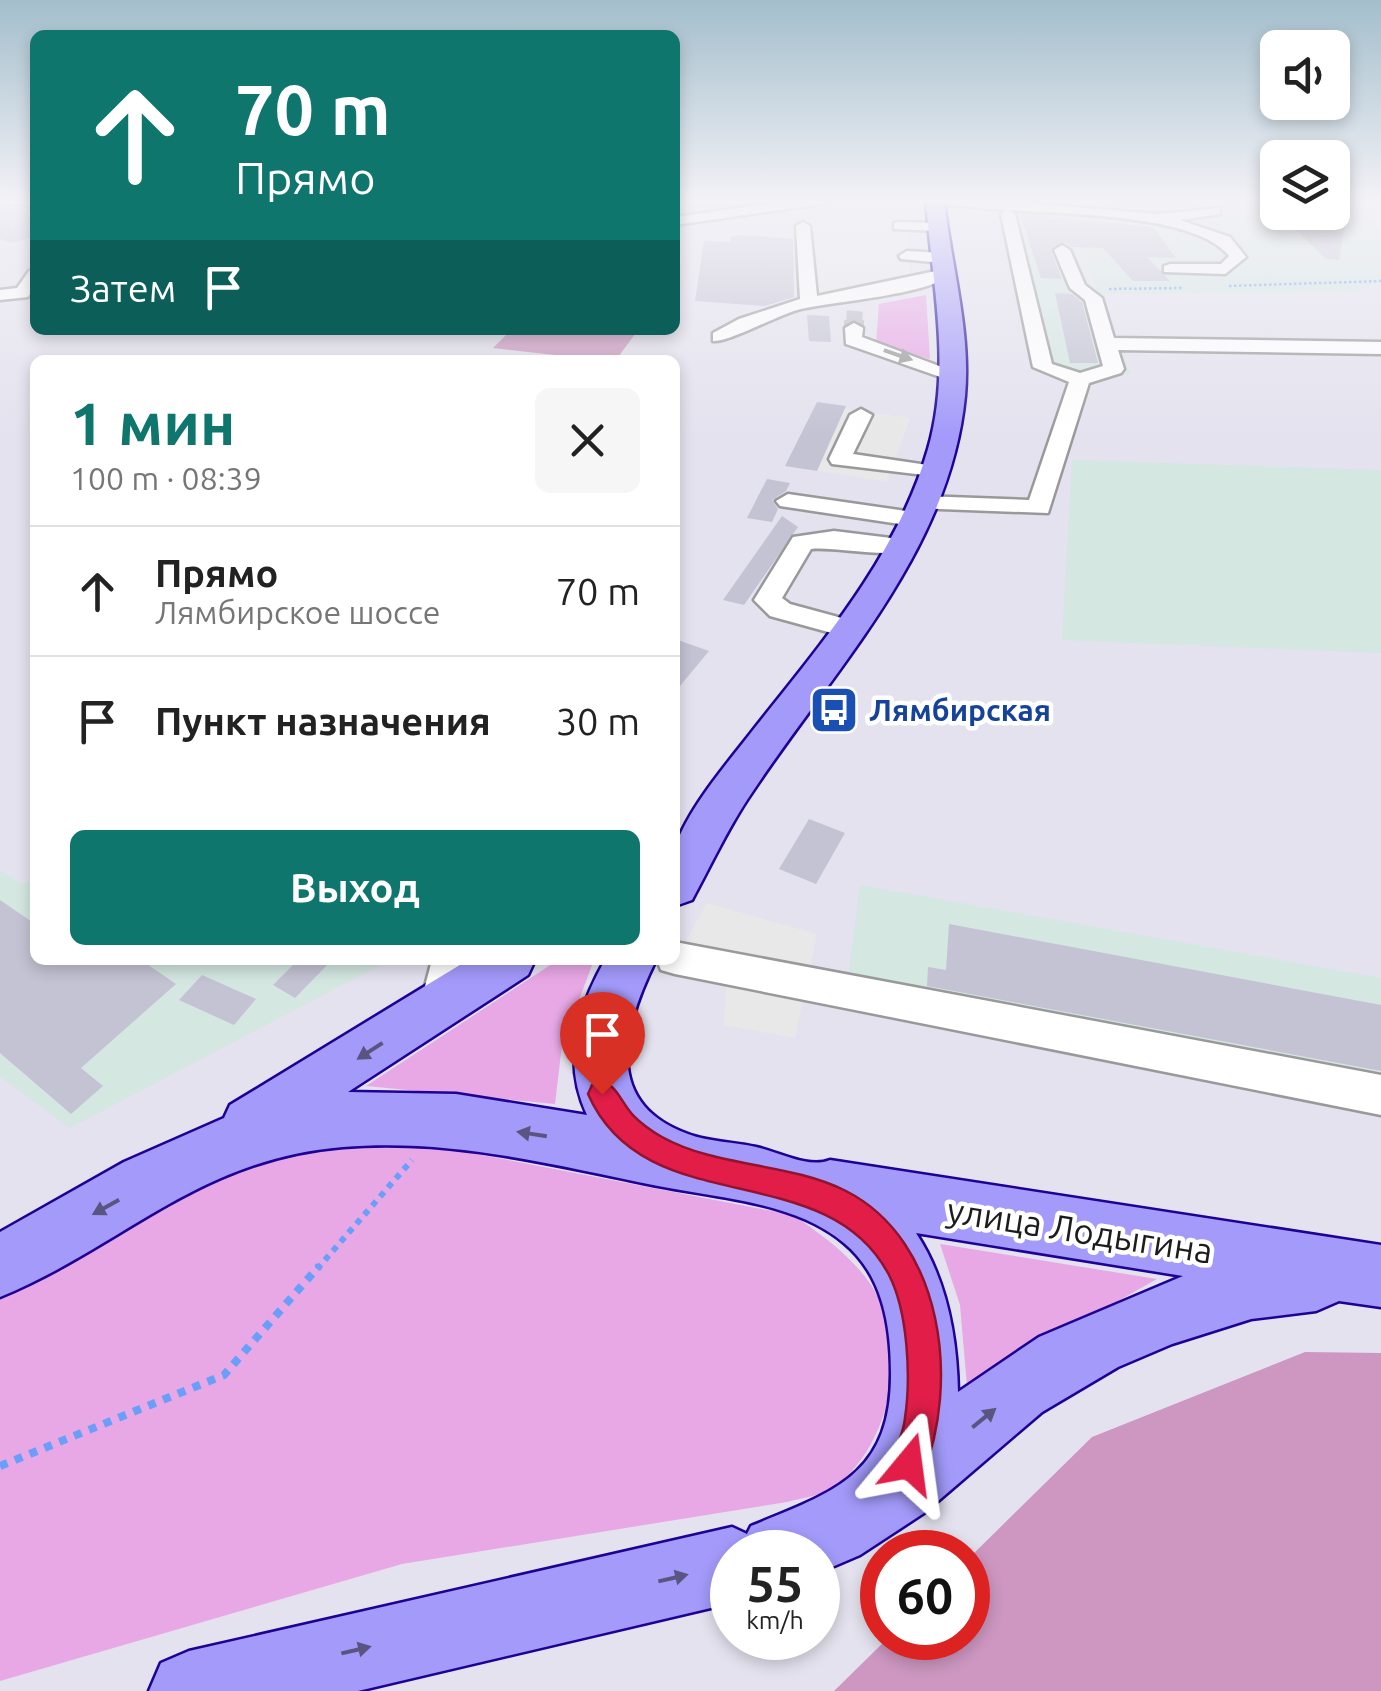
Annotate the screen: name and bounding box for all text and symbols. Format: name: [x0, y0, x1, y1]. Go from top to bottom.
map controls: [1260, 30, 1350, 230]
button: sound: [1260, 30, 1350, 120]
icon: ahead: [70, 70, 200, 200]
text: 70 m: [235, 70, 391, 148]
button: layers: [1260, 140, 1350, 230]
text: Прямо: [235, 152, 376, 203]
icon: arrive: [196, 260, 251, 315]
text: Затем: [70, 267, 176, 309]
one-way arrow: [883, 349, 913, 364]
button: close: [535, 388, 640, 493]
text: 1 мин: [70, 389, 235, 456]
text: 100 m · 08:39: [70, 460, 262, 496]
text: Прямо: [155, 552, 278, 594]
icon: ahead: [70, 564, 125, 619]
text: 70 m: [556, 570, 640, 612]
text: Лямбирское шоссе: [155, 594, 441, 630]
bus stop icon: Лямбирская: [808, 684, 860, 736]
place label: Лямбирская: [869, 693, 1051, 727]
icon: arrive: [70, 694, 125, 749]
text: Пункт назначения: [155, 700, 491, 742]
text: 30 m: [556, 700, 640, 742]
button: Выход: [70, 830, 640, 945]
pin: [560, 992, 645, 1095]
icon: arrive: [575, 1007, 630, 1062]
one-way arrow: [356, 1041, 383, 1059]
one-way arrow: [515, 1126, 547, 1141]
street label: улица Лодыгина: [944, 1189, 1216, 1271]
one-way arrow: [91, 1199, 120, 1216]
one-way arrow: [972, 1408, 997, 1429]
position arrow: [857, 1412, 961, 1516]
speed limit sign: 60: [860, 1530, 990, 1660]
text: 55: [747, 1555, 803, 1611]
one-way arrow: [658, 1570, 689, 1585]
text: km/h: [746, 1606, 804, 1634]
one-way arrow: [341, 1642, 372, 1658]

